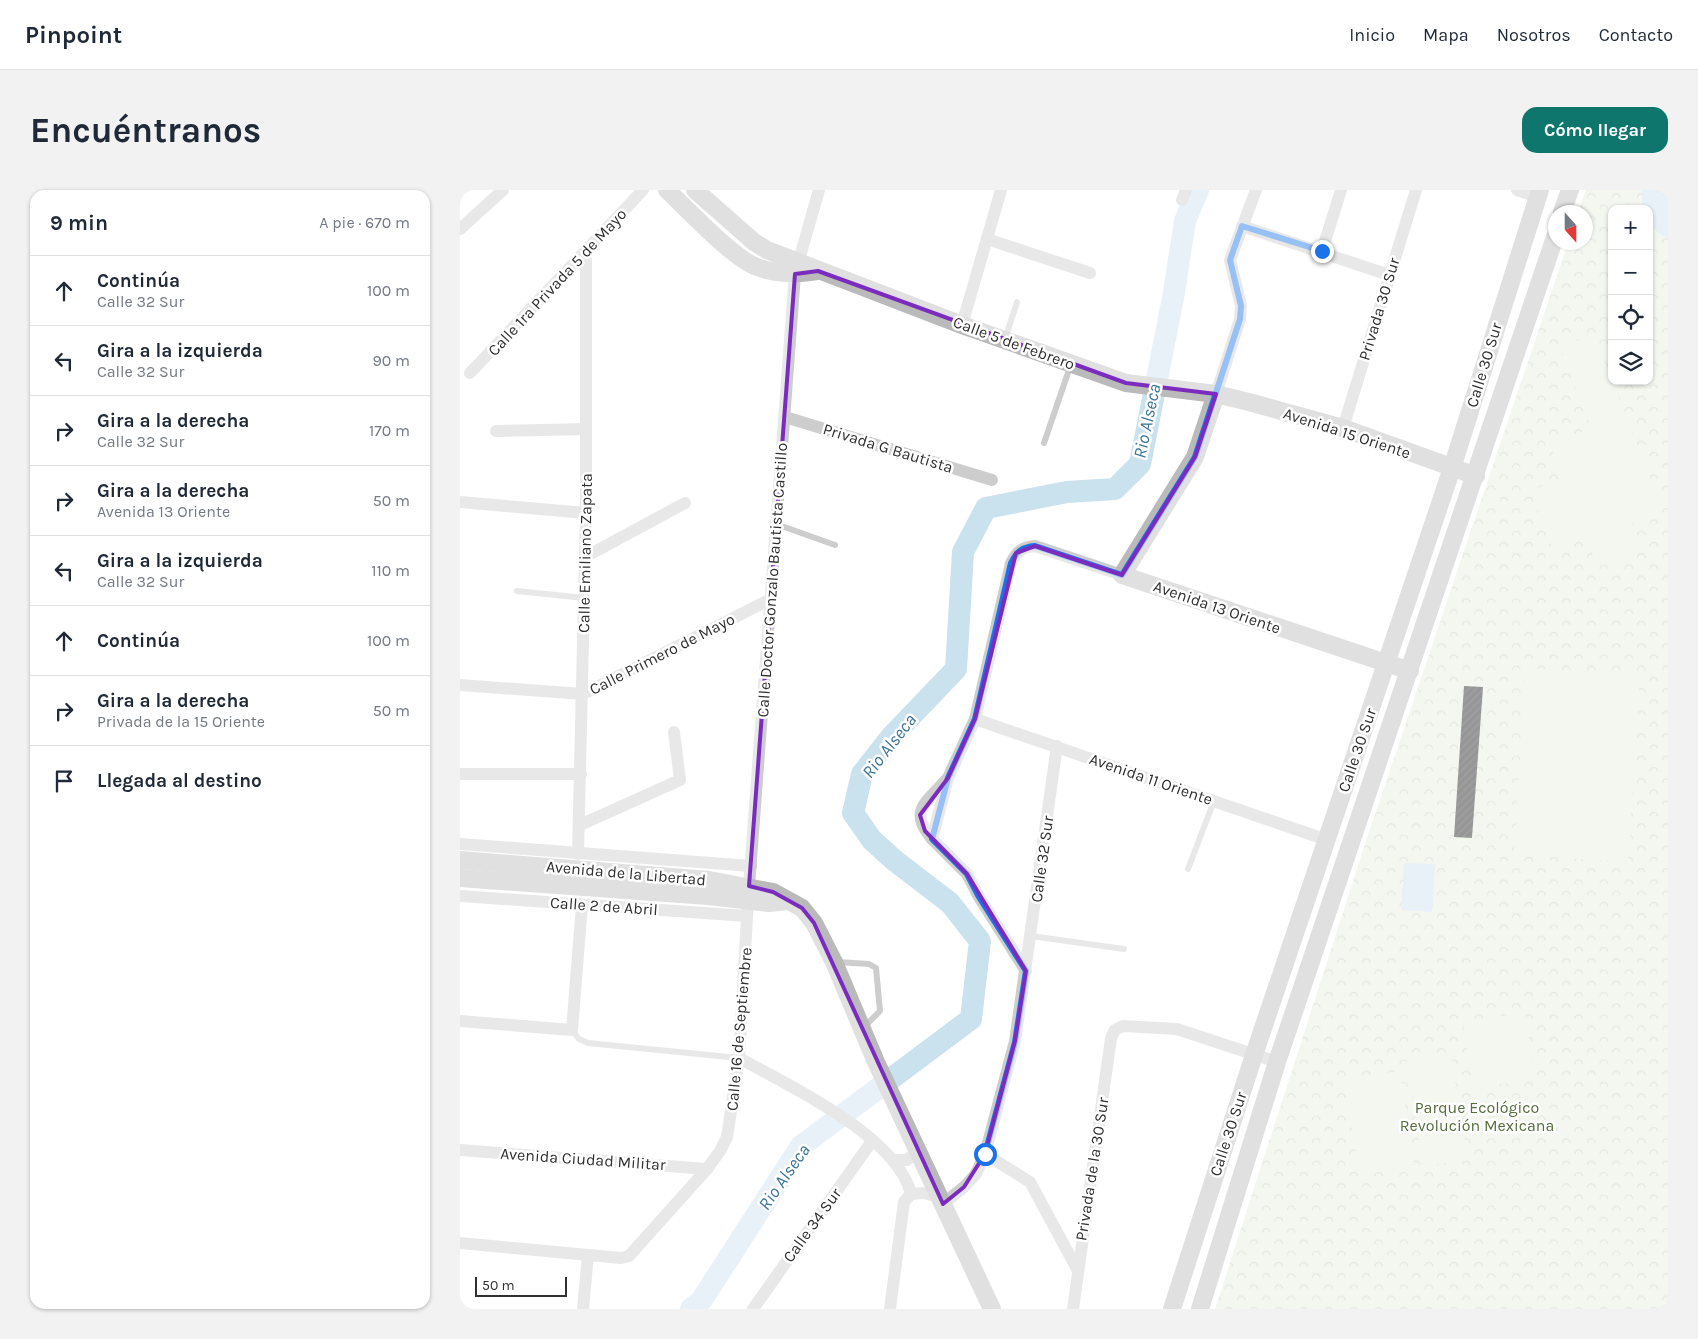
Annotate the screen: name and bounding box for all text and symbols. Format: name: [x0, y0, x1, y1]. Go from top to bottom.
text: Pinpoint: [25, 21, 122, 49]
text: Inicio: [1349, 24, 1395, 46]
text: Mapa: [1423, 24, 1469, 46]
text: Nosotros: [1497, 24, 1571, 46]
text: Contacto: [1599, 24, 1673, 46]
button: Cómo llegar: [1522, 107, 1668, 153]
text: Encuéntranos: [30, 110, 261, 151]
street label: Calle 1ra Privada 5 de Mayo: [484, 204, 630, 360]
north arrow: [1548, 205, 1593, 250]
map controls: [1608, 205, 1653, 385]
button: +: [1608, 205, 1653, 250]
text: 9 min: [50, 211, 108, 235]
text: A pie · 670 m: [319, 213, 410, 232]
route end: [1311, 240, 1334, 263]
button: −: [1608, 250, 1653, 295]
street label: Privada 30 Sur: [1354, 255, 1404, 363]
text: Continúa: [97, 270, 180, 292]
icon: ahead: [50, 277, 78, 305]
text: 100 m: [367, 281, 410, 300]
text: Calle 32 Sur: [97, 292, 184, 311]
button: locate: [1608, 295, 1653, 340]
street label: Calle 5 de Febrero: [951, 312, 1077, 374]
street label: Calle 30 Sur: [1462, 320, 1506, 410]
text: Gira a la izquierda: [97, 340, 263, 362]
button: layers: [1608, 340, 1653, 385]
icon: left: [50, 347, 78, 375]
text: 90 m: [372, 351, 410, 370]
text: Calle 32 Sur: [97, 362, 184, 381]
water label: Rio Alseca: [1128, 382, 1166, 460]
street label: Avenida 15 Oriente: [1281, 403, 1413, 463]
text: Gira a la derecha: [97, 410, 249, 432]
icon: right: [50, 417, 78, 445]
street label: Privada G Bautista: [821, 419, 955, 477]
text: 170 m: [369, 421, 410, 440]
text: Calle 32 Sur: [97, 432, 184, 451]
street label: Calle Doctor Gonzalo Bautista Castillo: [753, 442, 791, 718]
street label: Calle Emiliano Zapata: [574, 473, 596, 633]
text: Gira a la derecha: [97, 480, 249, 502]
icon: right: [50, 487, 78, 515]
text: 50 m: [373, 491, 410, 510]
text: Avenida 13 Oriente: [97, 502, 230, 521]
text: Gira a la izquierda: [97, 550, 263, 572]
icon: left: [50, 557, 78, 585]
text: 110 m: [371, 561, 410, 580]
text: Calle 32 Sur: [97, 572, 184, 591]
street label: Avenida 13 Oriente: [1151, 576, 1283, 638]
street label: Calle Primero de Mayo: [586, 609, 738, 699]
icon: ahead: [50, 627, 78, 655]
text: Continúa: [97, 630, 180, 652]
text: 100 m: [367, 631, 410, 650]
text: Gira a la derecha: [97, 690, 249, 712]
icon: right: [50, 697, 78, 725]
text: 50 m: [373, 701, 410, 720]
street label: Calle 30 Sur: [1334, 705, 1380, 794]
water label: Rio Alseca: [857, 709, 921, 783]
text: Privada de la 15 Oriente: [97, 712, 265, 731]
street label: Avenida 11 Oriente: [1087, 749, 1215, 809]
icon: arrive: [50, 767, 78, 795]
text: Llegada al destino: [97, 770, 262, 792]
street label: Calle 32 Sur: [1027, 814, 1058, 904]
street label: Avenida de la Libertad: [545, 857, 707, 889]
street label: Calle 2 de Abril: [550, 893, 658, 919]
street label: Calle 16 de Septiembre: [722, 946, 756, 1112]
street label: Calle 30 Sur: [1205, 1089, 1251, 1179]
street label: Privada de la 30 Sur: [1071, 1096, 1113, 1242]
park label: Parque Ecológico Revolución Mexicana: [1400, 1098, 1554, 1135]
water label: Rio Alseca: [753, 1140, 815, 1214]
route start: [974, 1143, 997, 1166]
street label: Avenida Ciudad Militar: [500, 1144, 666, 1174]
street label: Calle 34 Sur: [779, 1184, 845, 1266]
scale bar: [475, 1274, 568, 1297]
text: 50 m: [482, 1277, 515, 1294]

